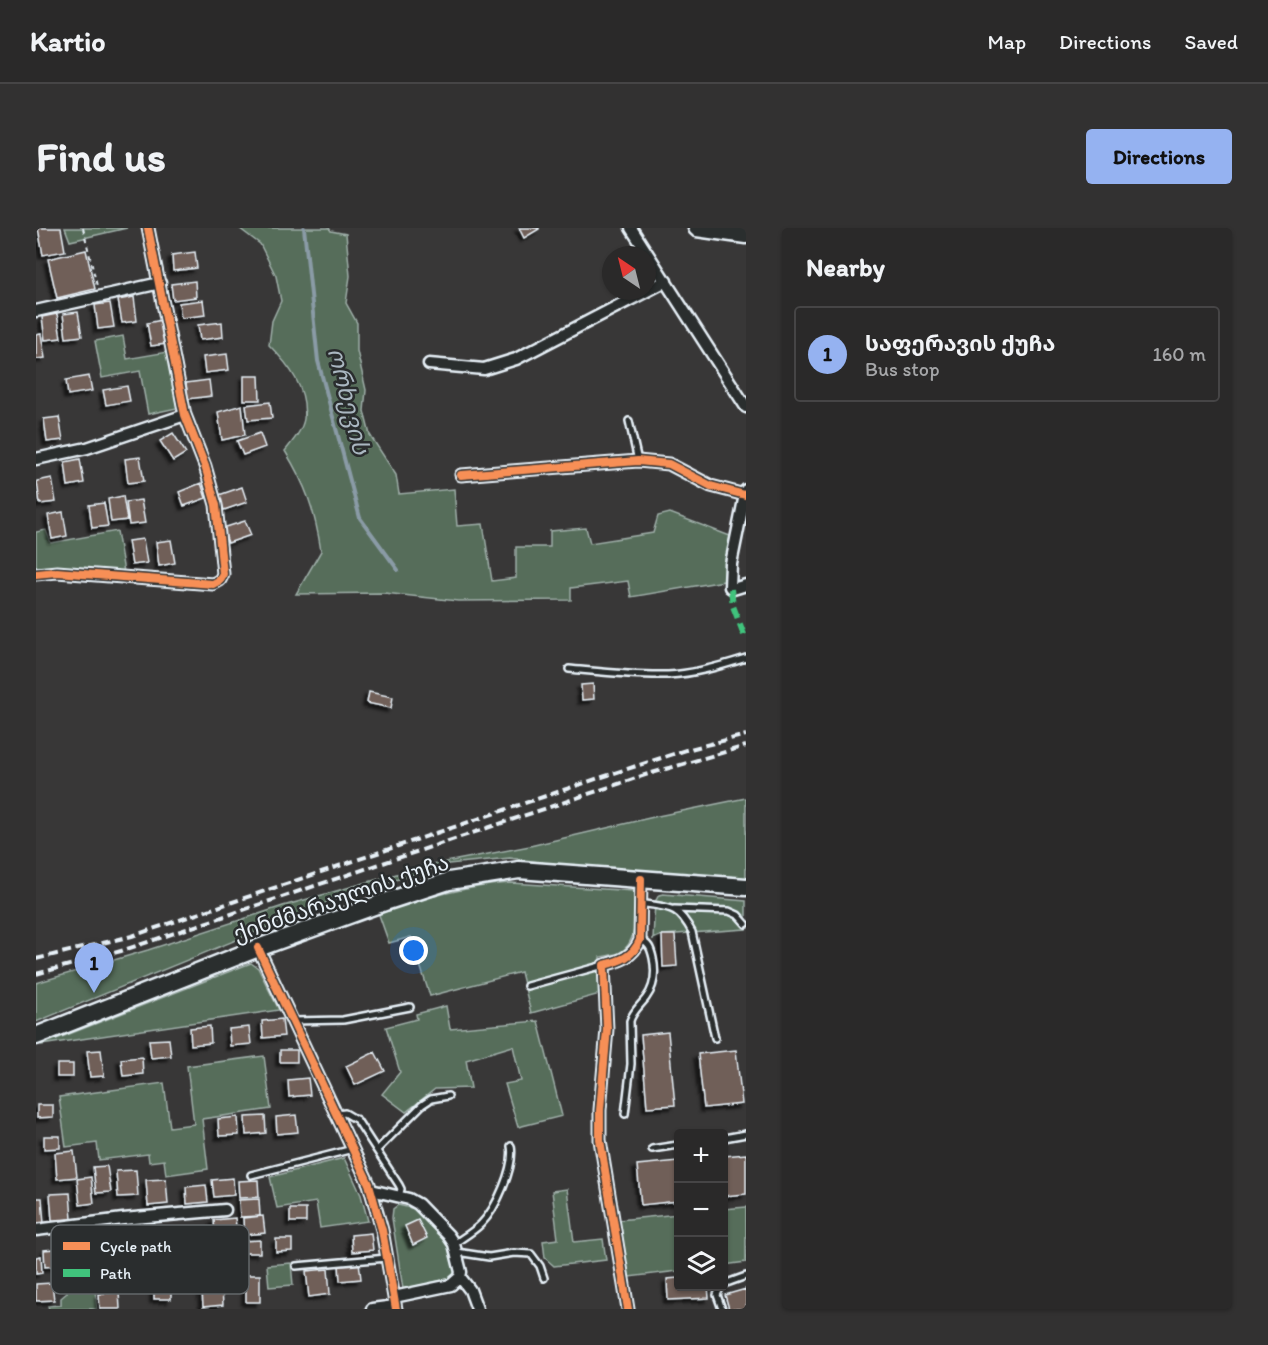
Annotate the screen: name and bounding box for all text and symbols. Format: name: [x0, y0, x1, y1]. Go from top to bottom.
text: Kartio: [30, 24, 105, 58]
text: Map: [988, 29, 1026, 54]
text: Directions: [1059, 29, 1151, 54]
text: Saved: [1184, 29, 1238, 54]
button: Directions: [1086, 129, 1232, 184]
text: Find us: [36, 131, 166, 182]
north arrow: [602, 246, 656, 300]
text: Nearby: [806, 251, 885, 283]
text: საფერავის ქუჩა: [865, 330, 1055, 357]
text: 1: [823, 342, 832, 366]
text: 160 m: [1153, 342, 1206, 366]
water label: ორხევის: [322, 345, 376, 458]
text: Bus stop: [865, 357, 940, 381]
street label: ქინძმარაულის ქუჩა: [230, 848, 452, 948]
your location: [399, 936, 428, 965]
pin: 1: [74, 944, 114, 993]
map controls: [674, 1129, 728, 1291]
button: +: [674, 1129, 728, 1183]
button: −: [674, 1183, 728, 1237]
legend: [51, 1225, 249, 1294]
text: Cycle path: [100, 1237, 172, 1256]
button: layers: [674, 1237, 728, 1291]
text: Path: [100, 1264, 131, 1283]

